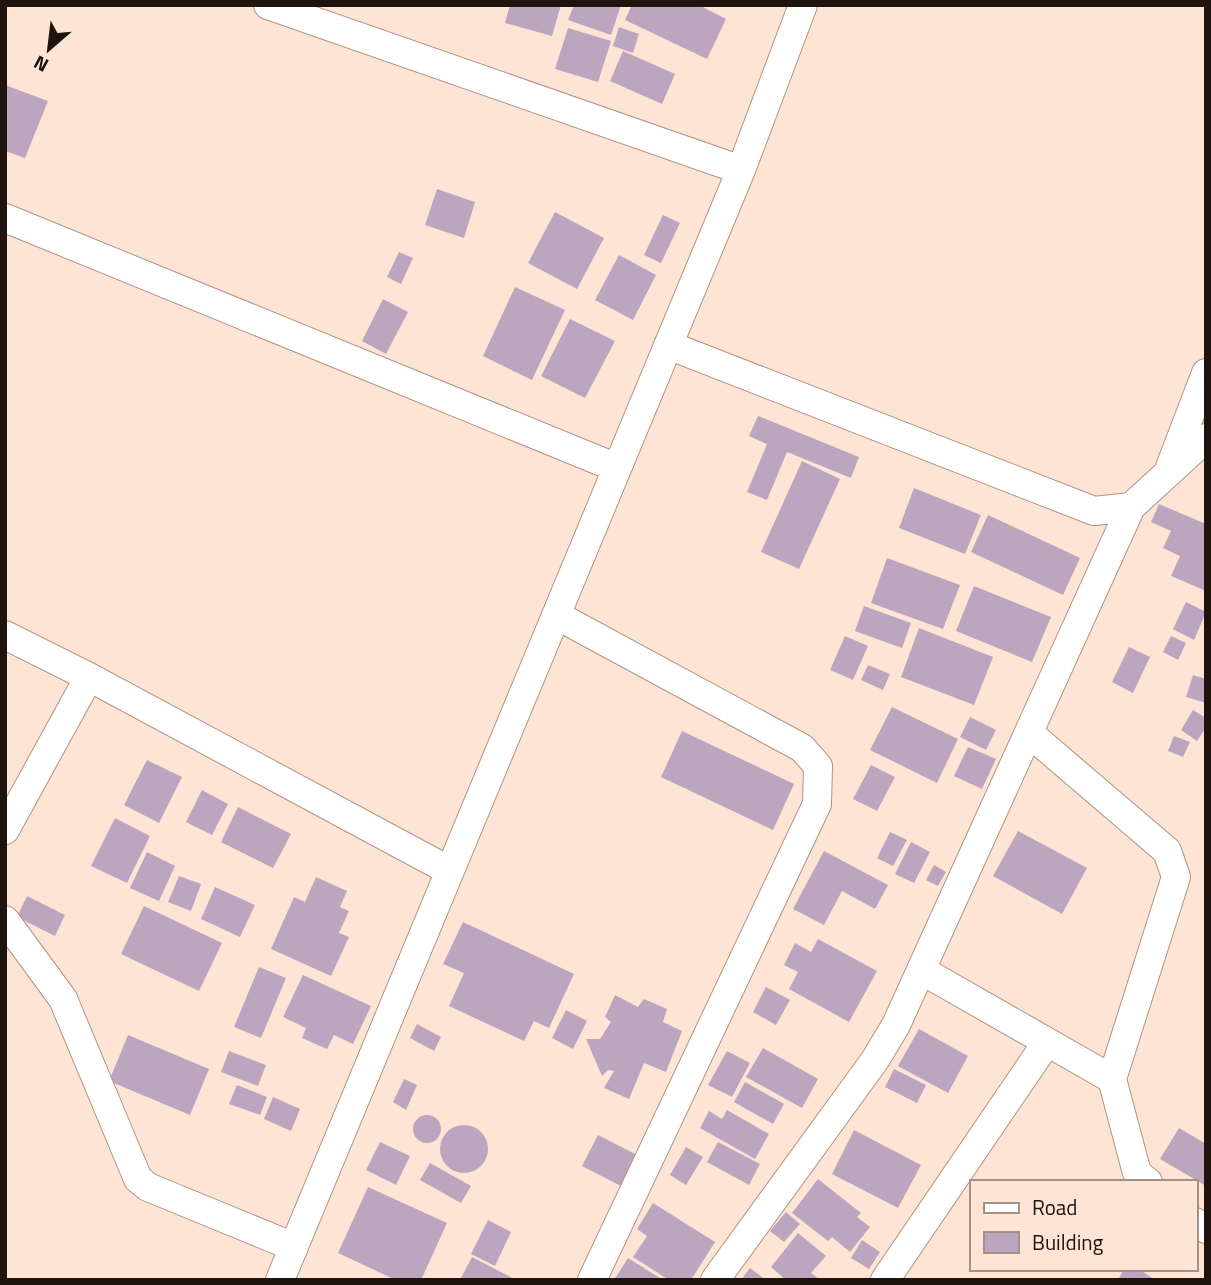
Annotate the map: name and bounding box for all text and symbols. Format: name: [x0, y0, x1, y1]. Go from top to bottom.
north arrow: [14, 14, 84, 84]
text: N: [28, 49, 53, 80]
legend: [970, 1180, 1197, 1271]
text: Road: [1032, 1191, 1077, 1223]
text: Building: [1032, 1226, 1104, 1258]

